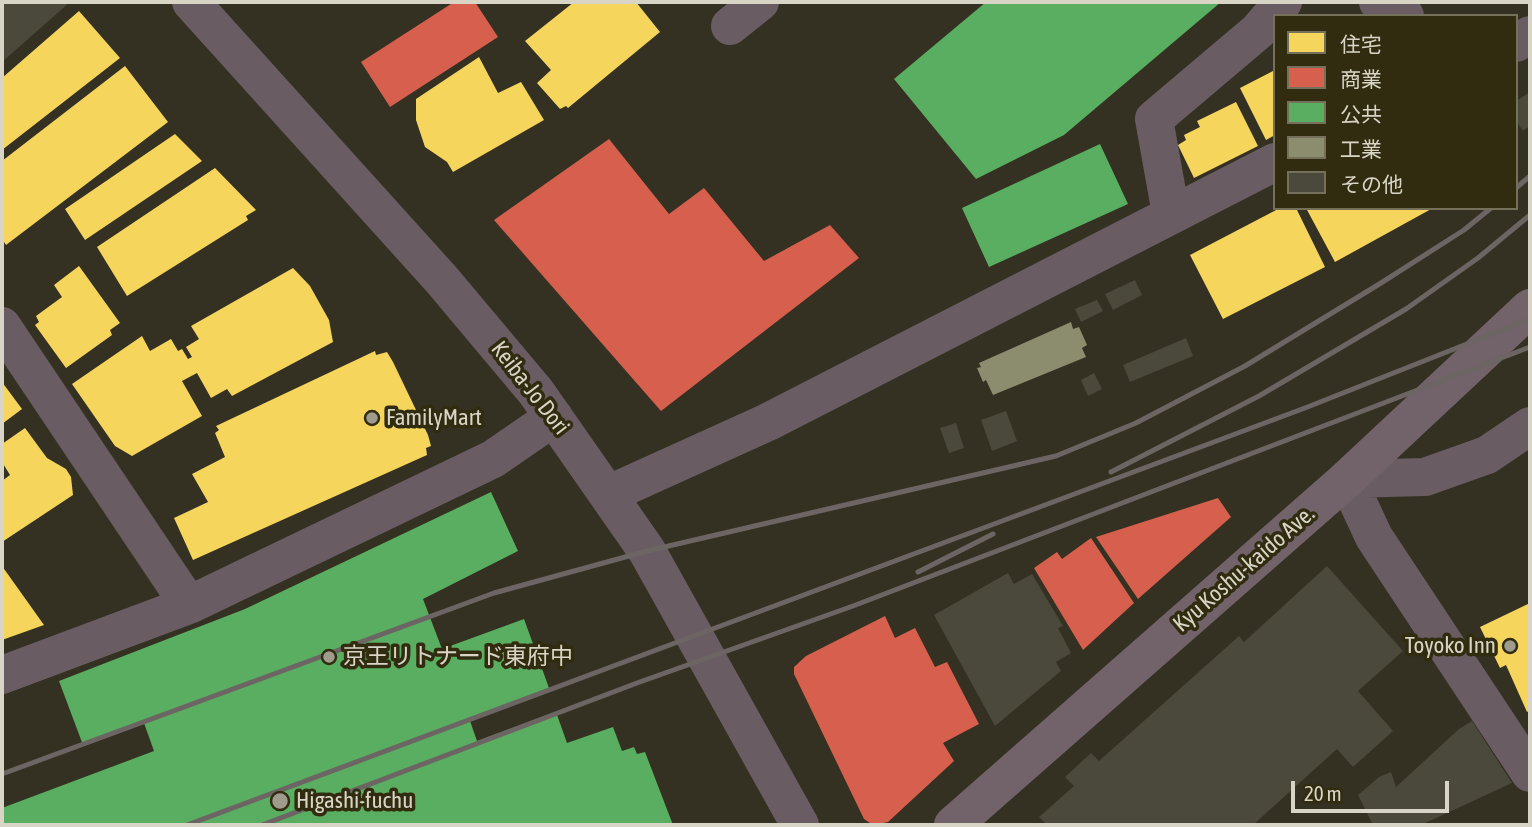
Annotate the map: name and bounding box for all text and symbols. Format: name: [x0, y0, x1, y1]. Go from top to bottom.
legend: [1273, 14, 1518, 210]
text: 住宅: [1340, 32, 1382, 56]
text: 商業: [1340, 67, 1382, 91]
text: 公共: [1340, 102, 1382, 126]
text: 工業: [1340, 137, 1382, 161]
text: その他: [1340, 172, 1403, 196]
street label: Keiba-Jo Dori: [485, 336, 575, 440]
place label: FamilyMart: [386, 404, 482, 432]
marker: FamilyMart: [364, 410, 380, 426]
street label: Kyu Koshu-kaido Ave.: [1168, 500, 1320, 638]
place label: Toyoko Inn: [1405, 632, 1496, 660]
marker: Toyoko Inn: [1502, 638, 1518, 654]
place label: 京王リトナード東府中: [343, 643, 573, 671]
marker: 京王リトナード東府中: [321, 649, 337, 665]
scale bar: [1294, 768, 1452, 812]
text: 20 m: [1304, 781, 1342, 805]
place label: Higashi-fuchu: [296, 787, 413, 815]
marker: Higashi-fuchu: [270, 791, 290, 811]

